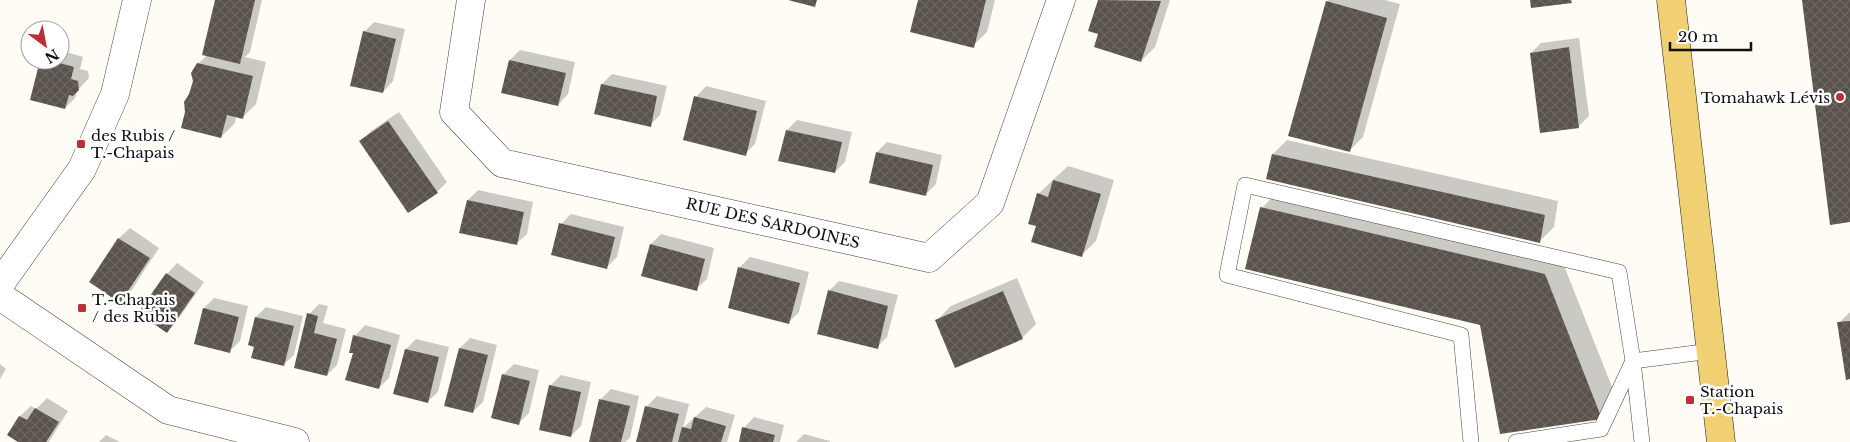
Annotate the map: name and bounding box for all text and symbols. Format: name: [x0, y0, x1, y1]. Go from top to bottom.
north arrow: [20, 20, 70, 70]
scale bar: [1670, 20, 1751, 52]
text: 20 m: [1678, 27, 1718, 46]
text: N: [42, 45, 62, 67]
place label: Tomahawk Lévis: [1701, 88, 1830, 107]
marker: Tomahawk Lévis: [1834, 91, 1846, 103]
place label: des Rubis / T.-Chapais: [91, 126, 175, 162]
marker: des Rubis / T.-Chapais: [75, 138, 87, 150]
street label: RUE DES SARDOINES: [684, 194, 862, 252]
place label: T.-Chapais / des Rubis: [92, 290, 177, 326]
marker: T.-Chapais / des Rubis: [76, 302, 88, 314]
place label: Station T.-Chapais: [1700, 382, 1783, 418]
marker: Station T.-Chapais: [1684, 394, 1696, 406]

